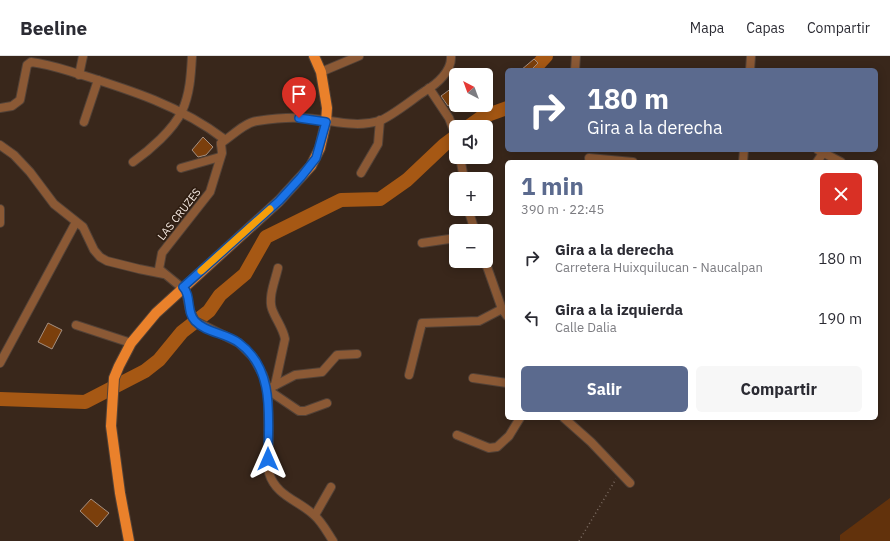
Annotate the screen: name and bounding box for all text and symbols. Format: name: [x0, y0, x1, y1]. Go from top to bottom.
text: Beeline: [20, 16, 87, 40]
text: Mapa: [690, 19, 724, 37]
text: Capas: [746, 19, 785, 37]
text: Compartir: [807, 19, 870, 37]
north arrow: [449, 68, 493, 112]
map controls: [449, 68, 493, 268]
pin: [282, 77, 316, 118]
text: 180 m: [587, 80, 669, 117]
icon: arrive: [288, 83, 310, 105]
icon: right: [521, 84, 573, 136]
text: Gira a la derecha: [587, 116, 723, 139]
button: sound: [449, 120, 493, 164]
text: 1 min: [521, 170, 584, 202]
button: +: [449, 172, 493, 216]
button: close: [820, 173, 862, 215]
street label: LAS CRUZES: [154, 185, 204, 243]
text: 390 m · 22:45: [521, 201, 604, 218]
button: −: [449, 224, 493, 268]
text: Gira a la derecha: [555, 240, 674, 259]
icon: right: [521, 247, 543, 269]
text: 180 m: [818, 249, 862, 268]
text: Carretera Huixquilucan - Naucalpan: [555, 259, 763, 276]
text: Gira a la izquierda: [555, 300, 683, 319]
icon: left: [521, 307, 543, 329]
text: 190 m: [818, 309, 862, 328]
text: Calle Dalia: [555, 319, 617, 336]
button: Salir: [521, 366, 688, 412]
button: Compartir: [696, 366, 862, 412]
position arrow: [247, 438, 289, 480]

